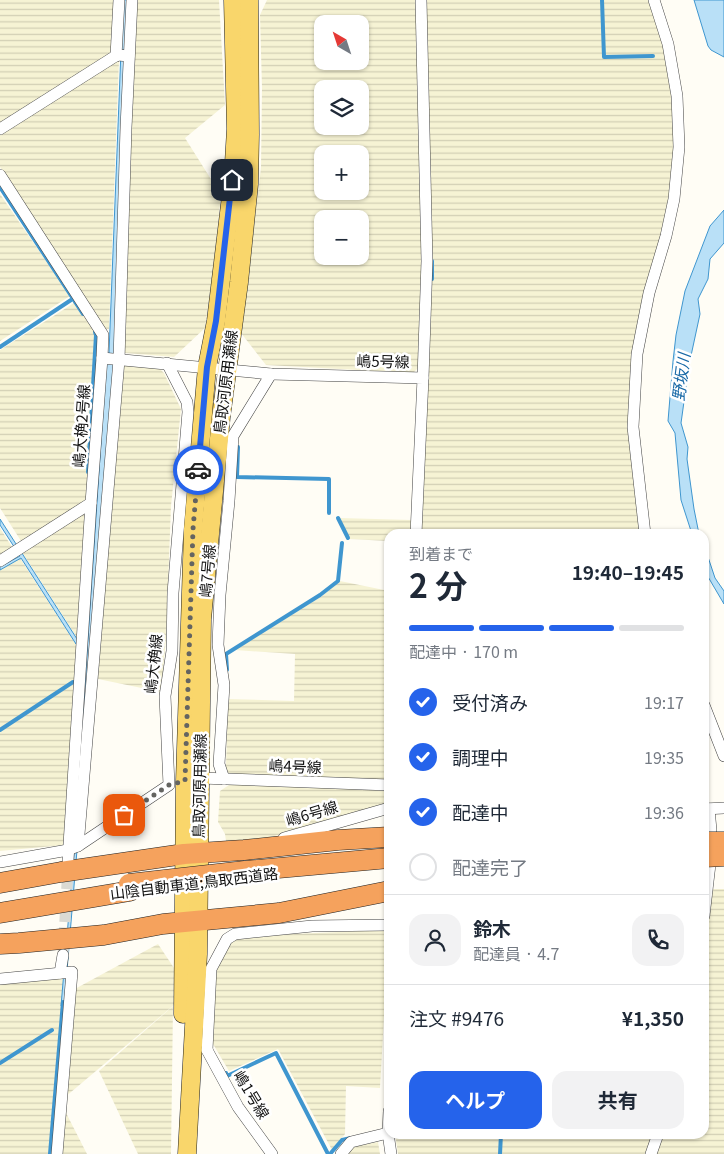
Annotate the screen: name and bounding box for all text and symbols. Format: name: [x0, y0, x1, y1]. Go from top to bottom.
north arrow: [314, 15, 369, 70]
map controls: [314, 15, 369, 265]
button: layers: [314, 80, 369, 135]
button: +: [314, 145, 369, 200]
pin: [211, 159, 253, 201]
icon: home: [218, 166, 246, 194]
button: −: [314, 210, 369, 265]
street label: 鳥取河原用瀬線: [208, 328, 241, 435]
street label: 嶋5号線: [356, 350, 410, 371]
water label: 野坂川: [665, 350, 695, 402]
street label: 嶋大桷2号線: [67, 384, 94, 468]
courier: [173, 445, 223, 495]
icon: car: [184, 456, 212, 484]
text: 到着まで: [409, 541, 473, 565]
street label: 嶋7号線: [194, 543, 219, 598]
text: 19:40–19:45: [572, 558, 684, 585]
text: 2 分: [409, 561, 467, 607]
street label: 嶋大桷線: [139, 633, 166, 695]
text: 配達中 · 170 m: [409, 639, 518, 663]
icon: check: [409, 688, 437, 716]
text: 受付済み: [452, 688, 528, 715]
text: 19:17: [644, 690, 684, 714]
street label: 鳥取河原用瀬線: [187, 733, 210, 839]
icon: check: [409, 743, 437, 771]
text: 調理中: [452, 743, 509, 770]
text: 19:35: [644, 745, 684, 769]
street label: 嶋4号線: [268, 754, 322, 777]
pin: [103, 794, 145, 836]
street label: 嶋6号線: [283, 795, 340, 830]
icon: check: [409, 798, 437, 826]
text: 配達中: [452, 798, 509, 825]
text: 19:36: [644, 800, 684, 824]
icon: bag: [110, 801, 138, 829]
text: 配達完了: [452, 853, 528, 880]
street label: 山陰自動車道;鳥取西道路: [109, 862, 279, 903]
button: person: [409, 914, 461, 966]
text: 鈴木: [473, 914, 511, 941]
button: phone: [632, 914, 684, 966]
text: 配達員 · 4.7: [473, 941, 559, 965]
text: 注文 #9476: [409, 1004, 504, 1031]
text: ¥1,350: [622, 1004, 684, 1031]
street label: 嶋1号線: [230, 1066, 275, 1122]
button: ヘルプ: [409, 1071, 542, 1129]
button: 共有: [552, 1071, 684, 1129]

